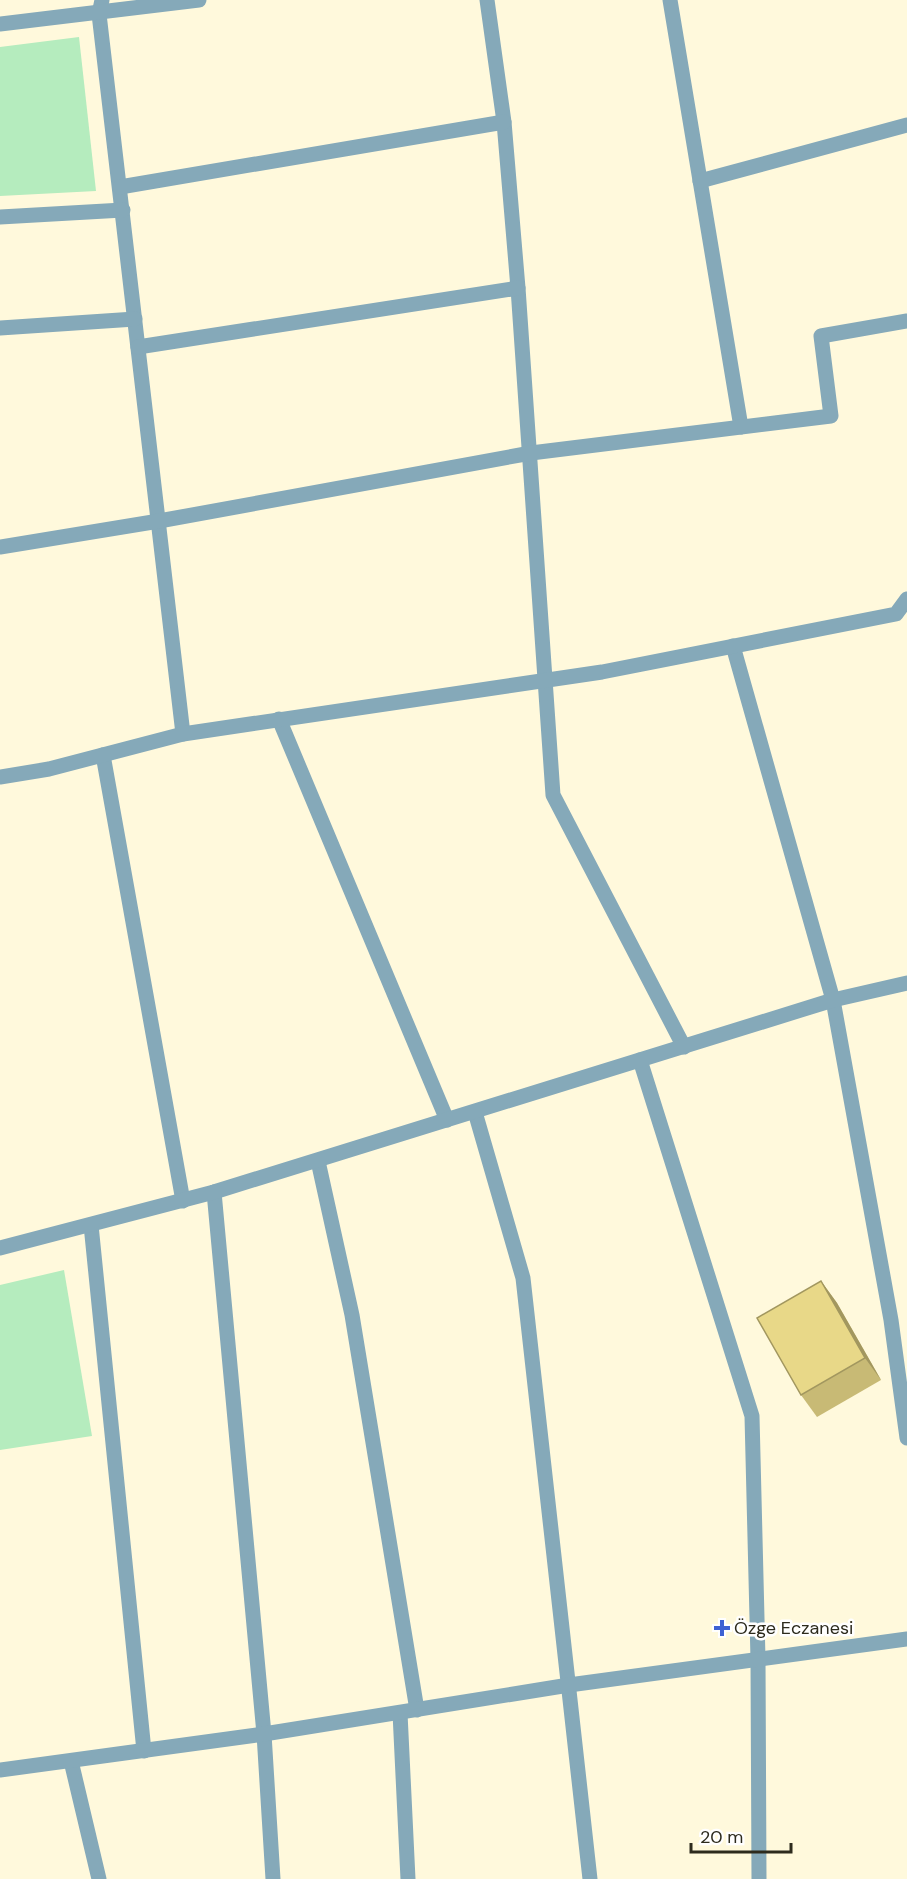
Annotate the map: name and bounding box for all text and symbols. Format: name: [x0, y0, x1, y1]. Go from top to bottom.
place label: Özge Eczanesi: [734, 1616, 853, 1640]
marker: Özge Eczanesi: [715, 1621, 729, 1635]
scale bar: [691, 1816, 792, 1854]
text: 20 m: [700, 1825, 743, 1849]

